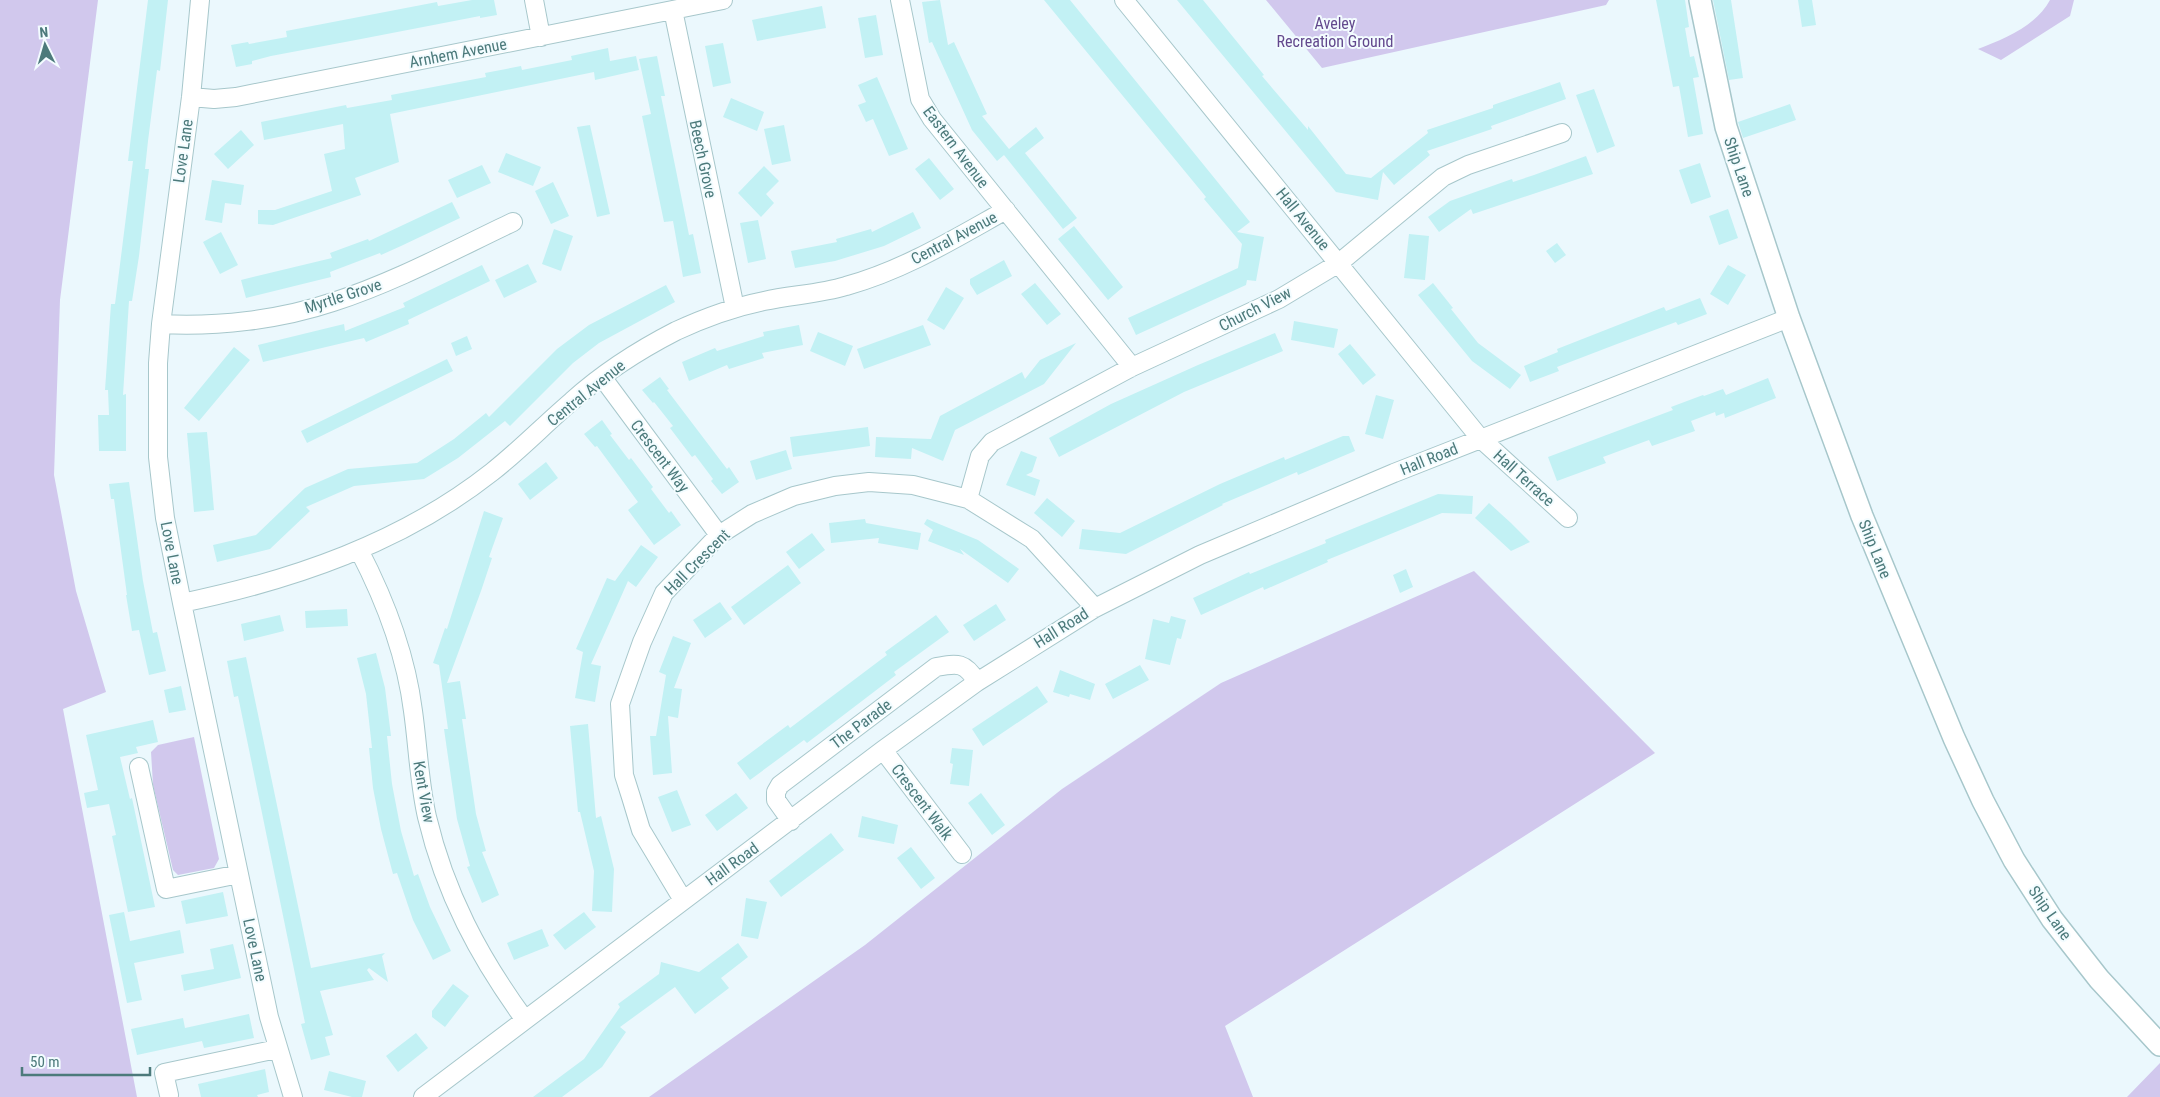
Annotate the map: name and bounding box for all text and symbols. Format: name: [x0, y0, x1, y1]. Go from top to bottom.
park label: Aveley Recreation Ground: [1277, 14, 1393, 51]
north arrow: [20, 20, 70, 70]
text: N: [39, 24, 49, 40]
street label: Arnhem Avenue: [408, 34, 508, 72]
street label: Eastern Avenue: [919, 102, 993, 192]
street label: Love Lane: [169, 118, 197, 184]
street label: Beech Grove: [686, 118, 720, 200]
street label: Ship Lane: [1720, 135, 1758, 199]
street label: Hall Avenue: [1272, 184, 1334, 254]
street label: Central Avenue: [908, 207, 1000, 269]
street label: Myrtle Grove: [302, 275, 384, 317]
street label: Church View: [1216, 283, 1294, 335]
street label: Central Avenue: [543, 356, 629, 430]
street label: Crescent Way: [627, 416, 694, 496]
street label: Hall Road: [1397, 439, 1461, 479]
street label: Hall Terrace: [1490, 446, 1558, 510]
street label: Ship Lane: [1855, 517, 1895, 581]
street label: Love Lane: [157, 520, 187, 586]
street label: Hall Crescent: [660, 525, 734, 599]
street label: Hall Road: [1030, 604, 1092, 652]
street label: The Parade: [827, 695, 895, 753]
street label: Kent View: [409, 759, 439, 825]
street label: Crescent Walk: [887, 760, 957, 844]
street label: Hall Road: [702, 838, 762, 890]
street label: Ship Lane: [2024, 882, 2076, 944]
street label: Love Lane: [239, 917, 271, 983]
scale bar: [22, 1044, 150, 1076]
text: 50 m: [30, 1053, 60, 1071]

